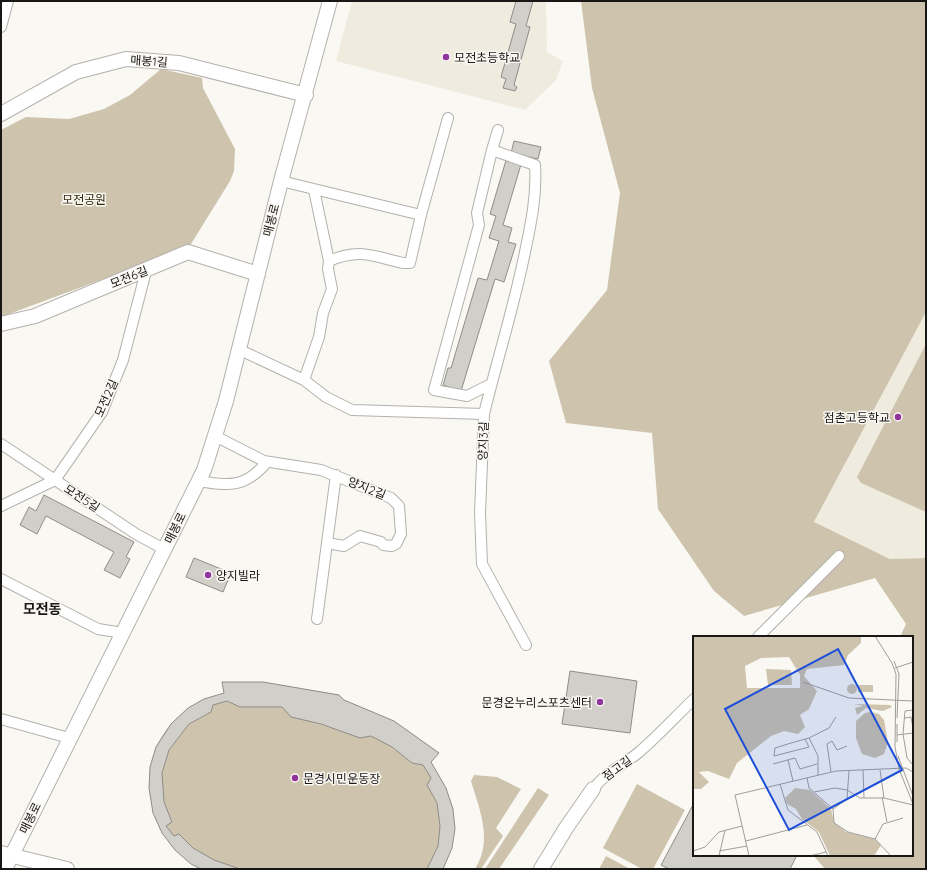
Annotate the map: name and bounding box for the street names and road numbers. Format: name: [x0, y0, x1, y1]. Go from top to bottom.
street label: 매봉1길: [130, 52, 168, 70]
street label: 매봉로: [260, 202, 282, 238]
street label: 모전6길: [108, 263, 150, 291]
street label: 모전2길: [91, 377, 121, 419]
street label: 양지3길: [475, 421, 491, 461]
street label: 양지2길: [346, 474, 388, 502]
street label: 모전5길: [61, 481, 103, 515]
street label: 매봉로: [161, 510, 189, 546]
street label: 점고길: [599, 752, 635, 784]
street label: 매봉로: [16, 800, 44, 836]

